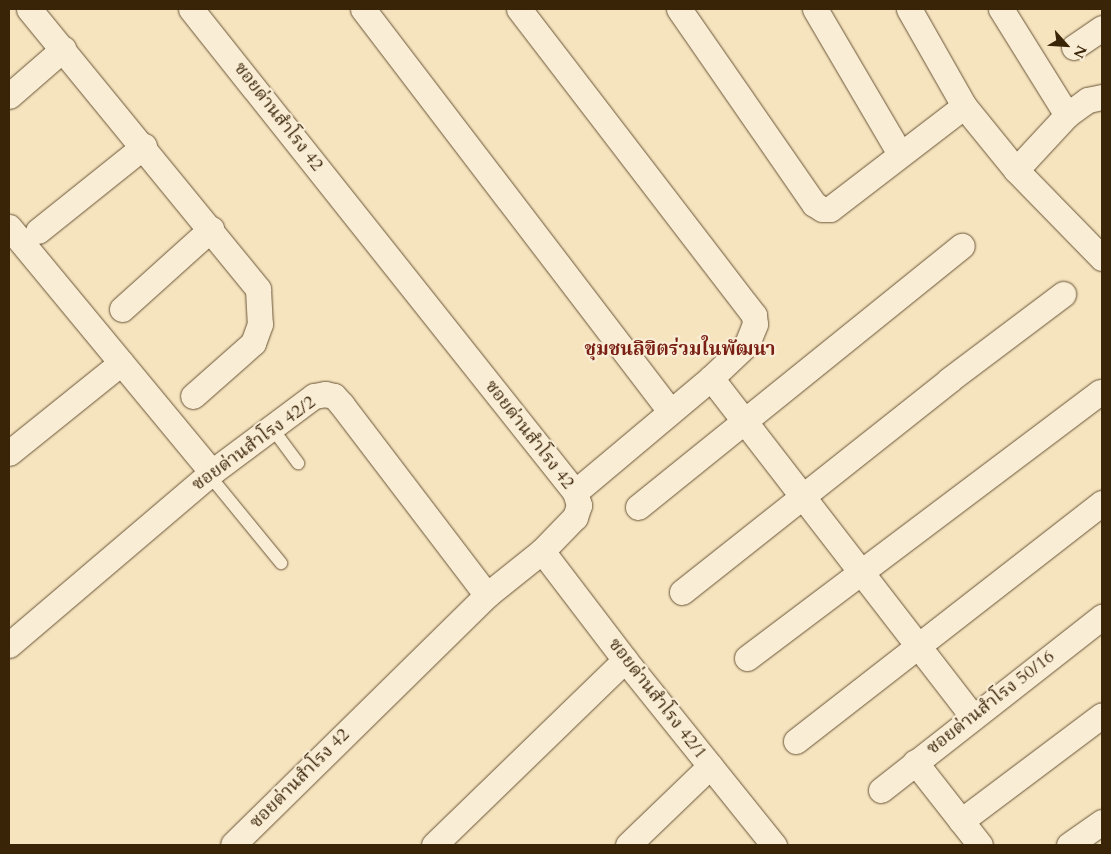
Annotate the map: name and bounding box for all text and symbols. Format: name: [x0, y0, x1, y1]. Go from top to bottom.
north arrow: [1041, 20, 1091, 70]
text: N: [1069, 42, 1091, 61]
street label: ซอยด่านสำโรง 42: [229, 58, 327, 176]
district label: ชุมชนลิขิตร่วมในพัฒนา: [585, 339, 775, 361]
street label: ซอยด่านสำโรง 42: [480, 376, 578, 494]
street label: ซอยด่านสำโรง 42/2: [188, 392, 320, 496]
street label: ซอยด่านสำโรง 42/1: [603, 634, 711, 764]
street label: ซอยด่านสำโรง 50/16: [923, 646, 1059, 760]
street label: ซอยด่านสำโรง 42: [246, 725, 354, 833]

